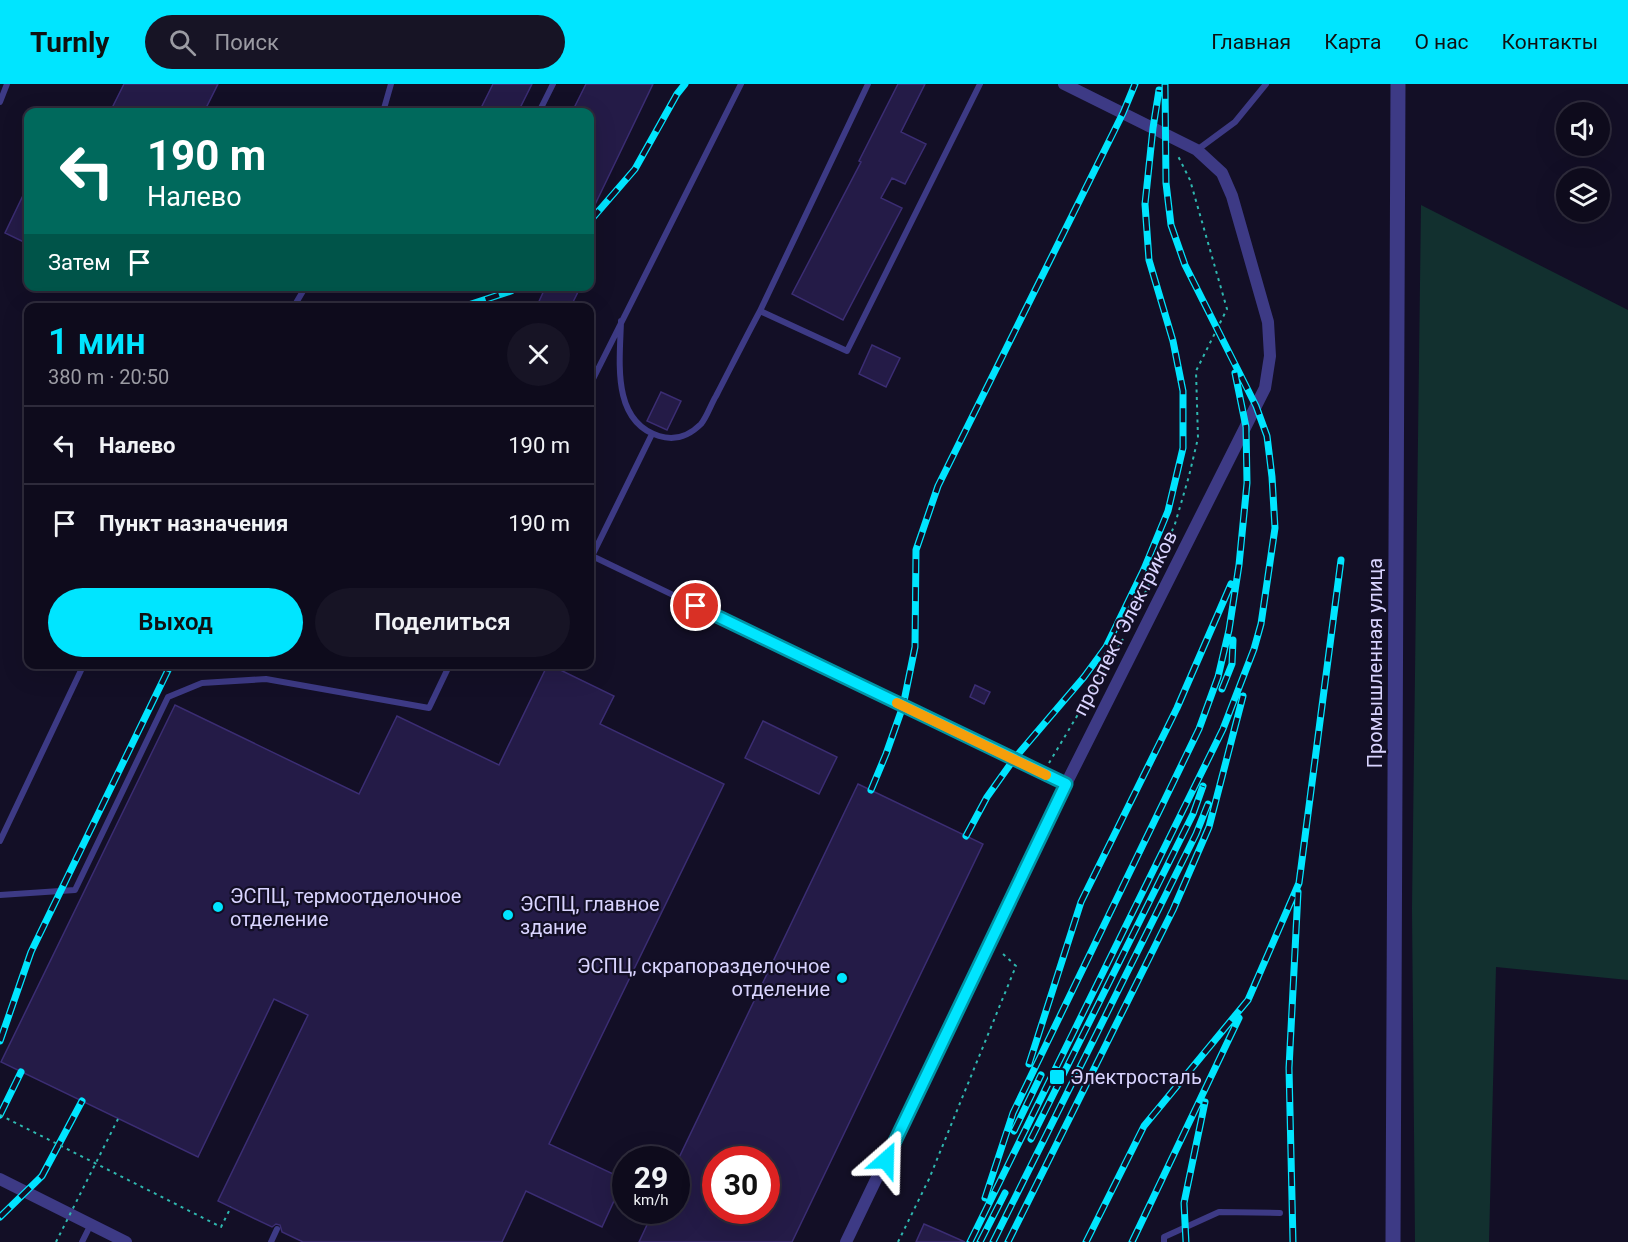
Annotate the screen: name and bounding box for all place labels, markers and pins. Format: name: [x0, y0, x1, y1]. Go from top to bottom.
pin: [670, 580, 721, 631]
place label: ЭСПЦ, термоотделочное отделение: [230, 884, 461, 931]
place label: ЭСПЦ, главное здание: [520, 892, 660, 939]
marker: ЭСПЦ, термоотделочное отделение: [211, 900, 225, 914]
marker: ЭСПЦ, главное здание: [501, 908, 515, 922]
place label: ЭСПЦ, скрапоразделочное отделение: [577, 954, 830, 1001]
marker: ЭСПЦ, скрапоразделочное отделение: [835, 971, 849, 985]
place label: Электросталь: [1070, 1065, 1202, 1089]
marker: Электросталь: [1048, 1068, 1066, 1086]

